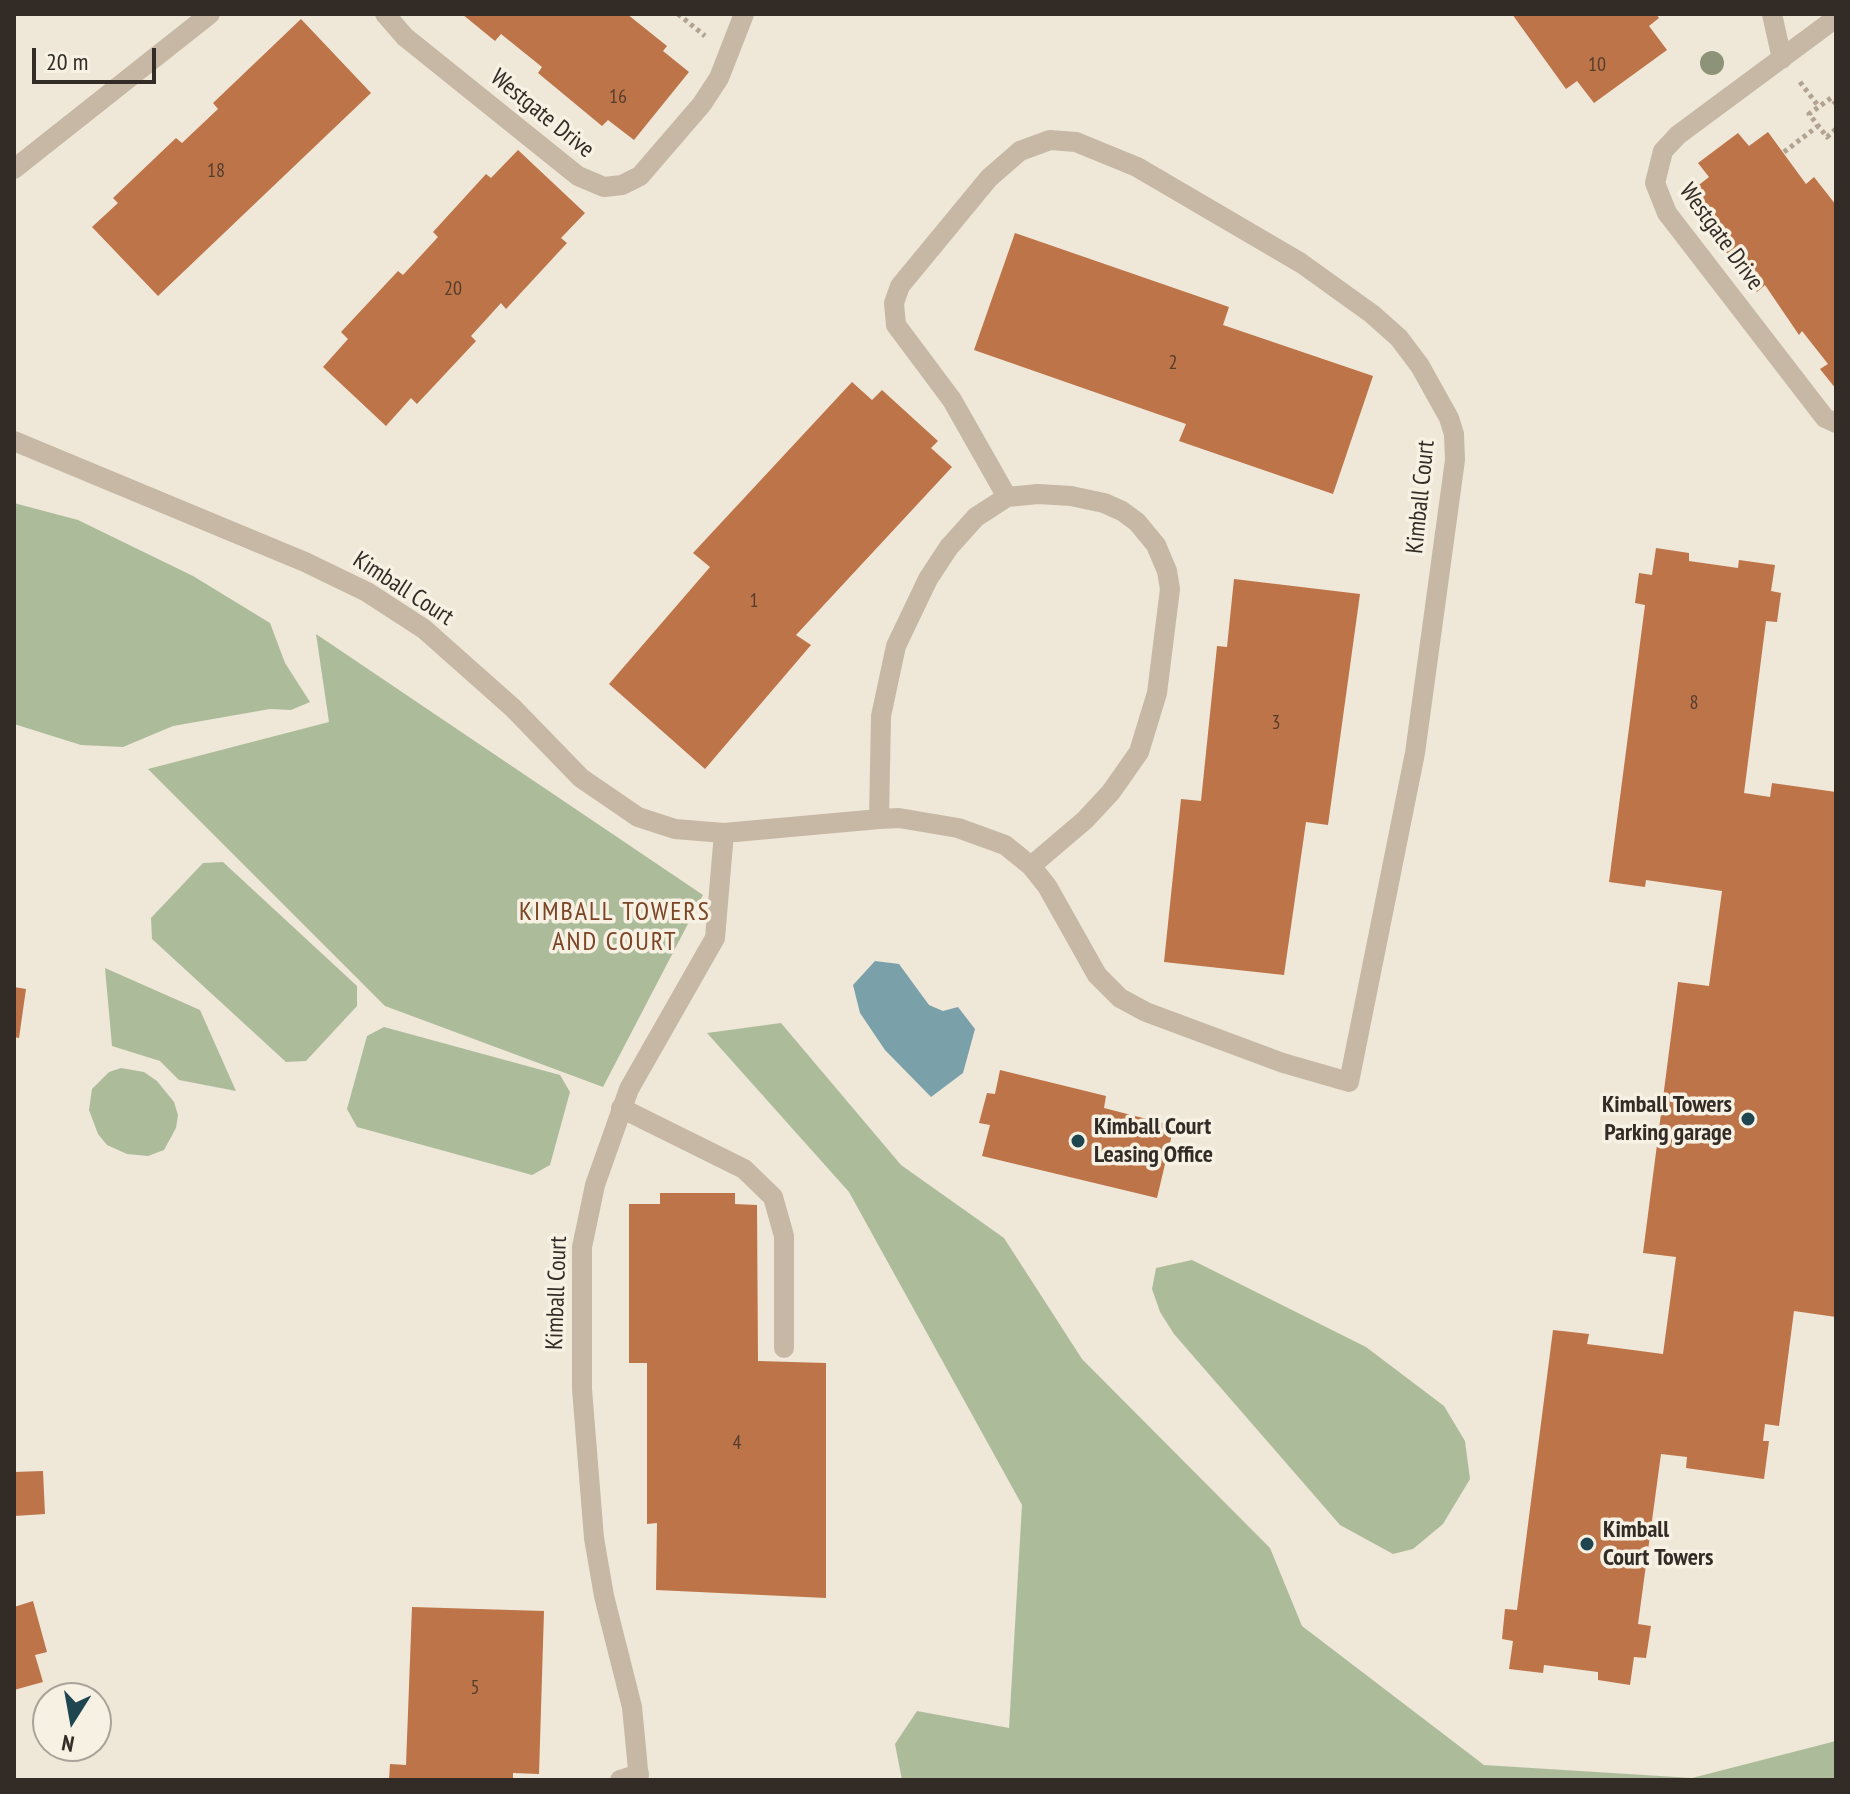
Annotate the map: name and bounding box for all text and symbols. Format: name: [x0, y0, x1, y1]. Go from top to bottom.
scale bar: [36, 32, 160, 82]
text: 20 m: [46, 46, 88, 77]
house number: 10: [1588, 53, 1606, 77]
street label: Westgate Drive: [484, 64, 600, 164]
house number: 16: [609, 85, 627, 109]
house number: 18: [207, 159, 225, 183]
street label: Westgate Drive: [1673, 178, 1769, 296]
house number: 20: [444, 277, 462, 301]
house number: 2: [1169, 351, 1177, 375]
street label: Kimball Court: [1401, 439, 1441, 555]
street label: Kimball Court: [347, 546, 459, 632]
house number: 1: [750, 589, 758, 613]
house number: 8: [1690, 691, 1698, 715]
house number: 3: [1272, 711, 1280, 735]
district label: KIMBALL TOWERS AND COURT: [519, 897, 711, 958]
place label: Kimball Towers Parking garage: [1602, 1091, 1732, 1147]
marker: Kimball Towers Parking garage: [1739, 1110, 1757, 1128]
place label: Kimball Court Leasing Office: [1094, 1113, 1213, 1169]
marker: Kimball Court Leasing Office: [1069, 1132, 1087, 1150]
street label: Kimball Court: [541, 1236, 573, 1350]
house number: 4: [733, 1431, 741, 1455]
place label: Kimball Court Towers: [1603, 1516, 1713, 1572]
marker: Kimball Court Towers: [1578, 1535, 1596, 1553]
house number: 5: [471, 1676, 479, 1700]
north arrow: [32, 1682, 112, 1762]
text: N: [59, 1729, 76, 1758]

